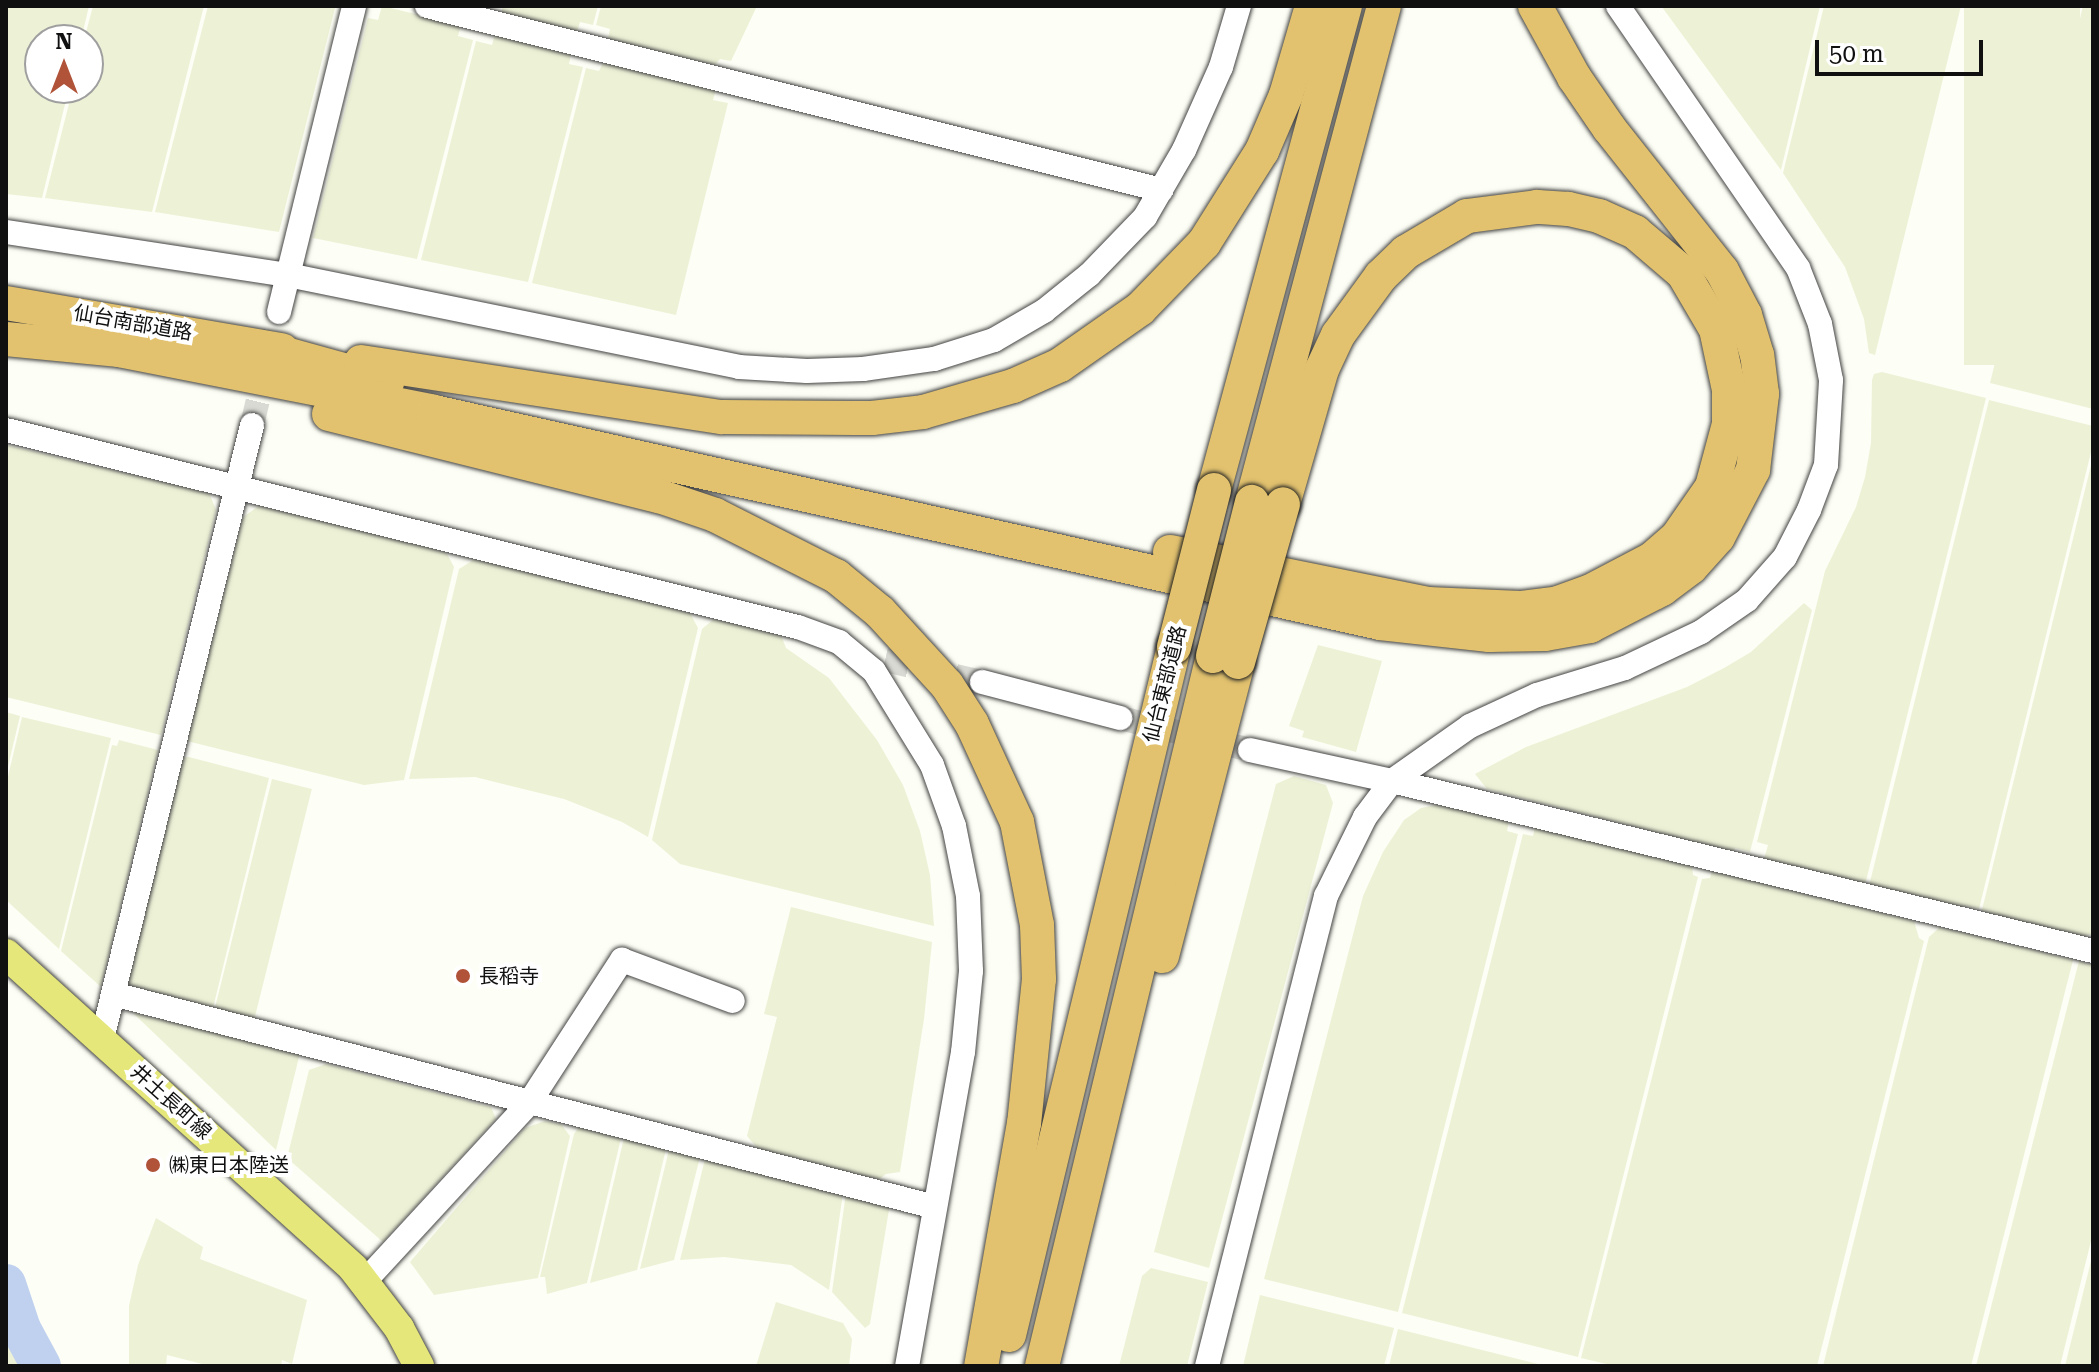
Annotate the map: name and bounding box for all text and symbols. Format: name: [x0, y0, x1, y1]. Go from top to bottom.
north arrow: [24, 24, 104, 104]
scale bar: [1819, 24, 1987, 74]
text: N: [56, 29, 72, 54]
text: 50 m: [1829, 40, 1884, 68]
street label: 仙台南部道路: [72, 301, 194, 345]
street label: 仙台東部道路: [1139, 623, 1191, 745]
place label: 長稻寺: [479, 964, 539, 988]
marker: 長稻寺: [454, 967, 472, 985]
street label: 井土長町線: [126, 1060, 216, 1144]
place label: ㈱東日本陸送: [169, 1153, 289, 1177]
marker: ㈱東日本陸送: [144, 1156, 162, 1174]

